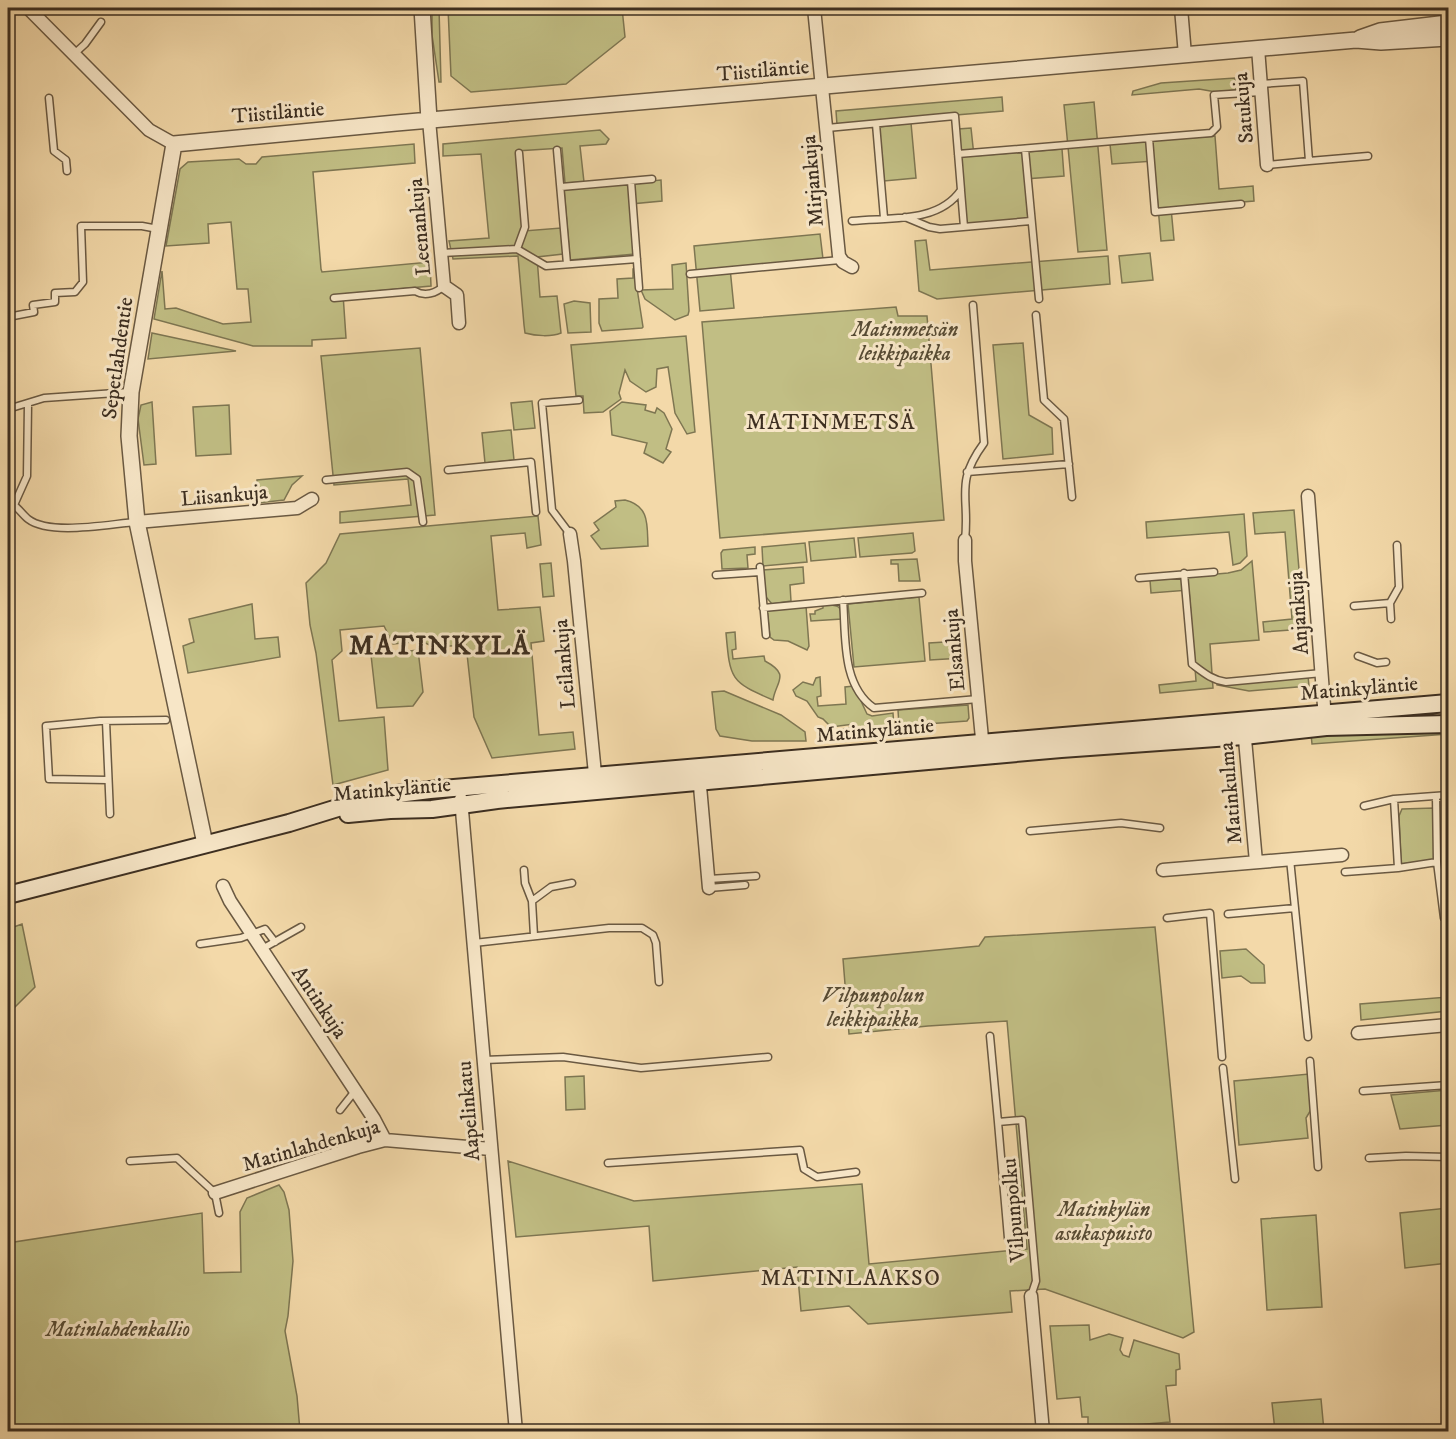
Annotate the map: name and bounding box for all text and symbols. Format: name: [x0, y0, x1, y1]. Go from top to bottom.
street label: Tiistiläntie: [716, 54, 811, 88]
street label: Satukuja: [1228, 71, 1260, 145]
street label: Tiistiläntie: [231, 96, 326, 130]
street label: Mirjankuja: [796, 134, 830, 228]
street label: Leenankuja: [403, 177, 437, 277]
street label: Sepetlahdentie: [97, 295, 139, 421]
park label: Matinmetsän leikkipaikka: [850, 317, 958, 367]
district label: MATINMETSÄ: [746, 409, 916, 436]
street label: Liisankuja: [179, 479, 269, 513]
street label: Anjankuja: [1283, 570, 1315, 656]
street label: Elsankuja: [938, 608, 972, 692]
street label: Leilankuja: [548, 618, 582, 710]
district label: MATINKYLÄ: [349, 629, 531, 663]
street label: Matinkyläntie: [1299, 671, 1419, 707]
street label: Matinkyläntie: [815, 713, 935, 749]
street label: Matinkulma: [1214, 741, 1248, 845]
street label: Matinkyläntie: [332, 772, 452, 808]
street label: Antinkuja: [286, 961, 353, 1044]
park label: Vilpunpolun leikkipaikka: [822, 983, 924, 1033]
street label: Aapelinkatu: [452, 1060, 486, 1162]
street label: Matinlahdenkuja: [239, 1114, 383, 1178]
street label: Vilpunpolku: [997, 1157, 1032, 1264]
park label: Matinkylän asukaspuisto: [1055, 1197, 1153, 1247]
district label: MATINLAAKSO: [761, 1265, 941, 1292]
park label: Matinlahdenkallio: [44, 1317, 190, 1343]

